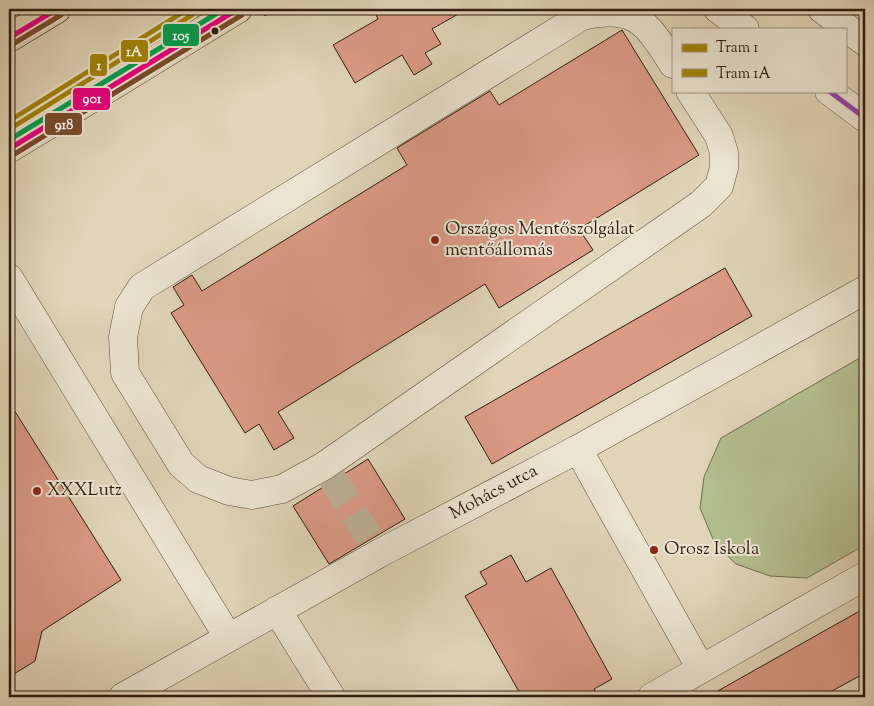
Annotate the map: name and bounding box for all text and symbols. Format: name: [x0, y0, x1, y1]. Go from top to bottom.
line badge: 105: [162, 23, 200, 47]
unlabelled marker: [210, 26, 220, 36]
text: 105: [173, 27, 190, 47]
legend: [672, 28, 846, 92]
text: Tram 1: [716, 38, 758, 59]
line badge: 1A: [120, 39, 149, 63]
text: 1A: [126, 43, 143, 63]
line badge: 1: [89, 53, 108, 77]
text: 1: [97, 57, 102, 77]
text: Tram 1A: [716, 64, 771, 85]
line badge: 901: [72, 87, 111, 111]
text: 901: [83, 90, 102, 110]
line badge: 918: [44, 112, 83, 136]
text: 918: [55, 116, 73, 136]
place label: Országos Mentőszolgálat mentőállomás: [445, 217, 634, 264]
marker: Országos Mentőszolgálat mentőállomás: [429, 234, 441, 246]
street label: Mohács utca: [445, 459, 543, 527]
place label: XXXLutz: [47, 478, 122, 504]
marker: XXXLutz: [31, 485, 43, 497]
place label: Orosz Iskola: [664, 537, 759, 563]
marker: Orosz Iskola: [648, 544, 660, 556]

